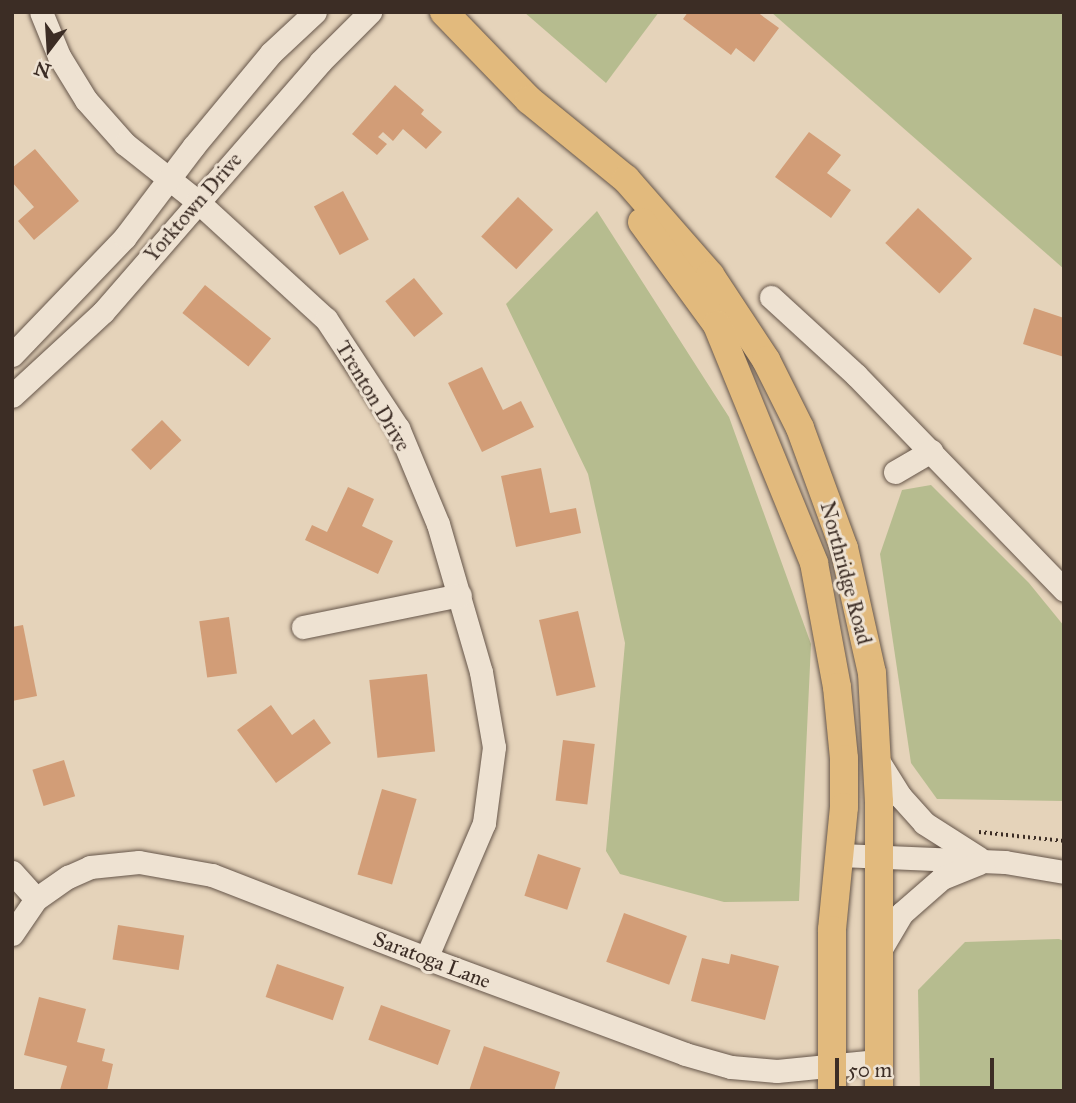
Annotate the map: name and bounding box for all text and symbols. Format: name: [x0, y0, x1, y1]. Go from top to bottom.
north arrow: [14, 14, 84, 84]
text: N: [32, 56, 54, 83]
street label: Yorktown Drive: [139, 147, 247, 267]
street label: Trenton Drive: [330, 336, 416, 456]
street label: Northridge Road: [815, 499, 877, 647]
street label: Saratoga Lane: [370, 926, 494, 994]
scale bar: [838, 1044, 997, 1088]
text: 50 m: [848, 1057, 892, 1083]

